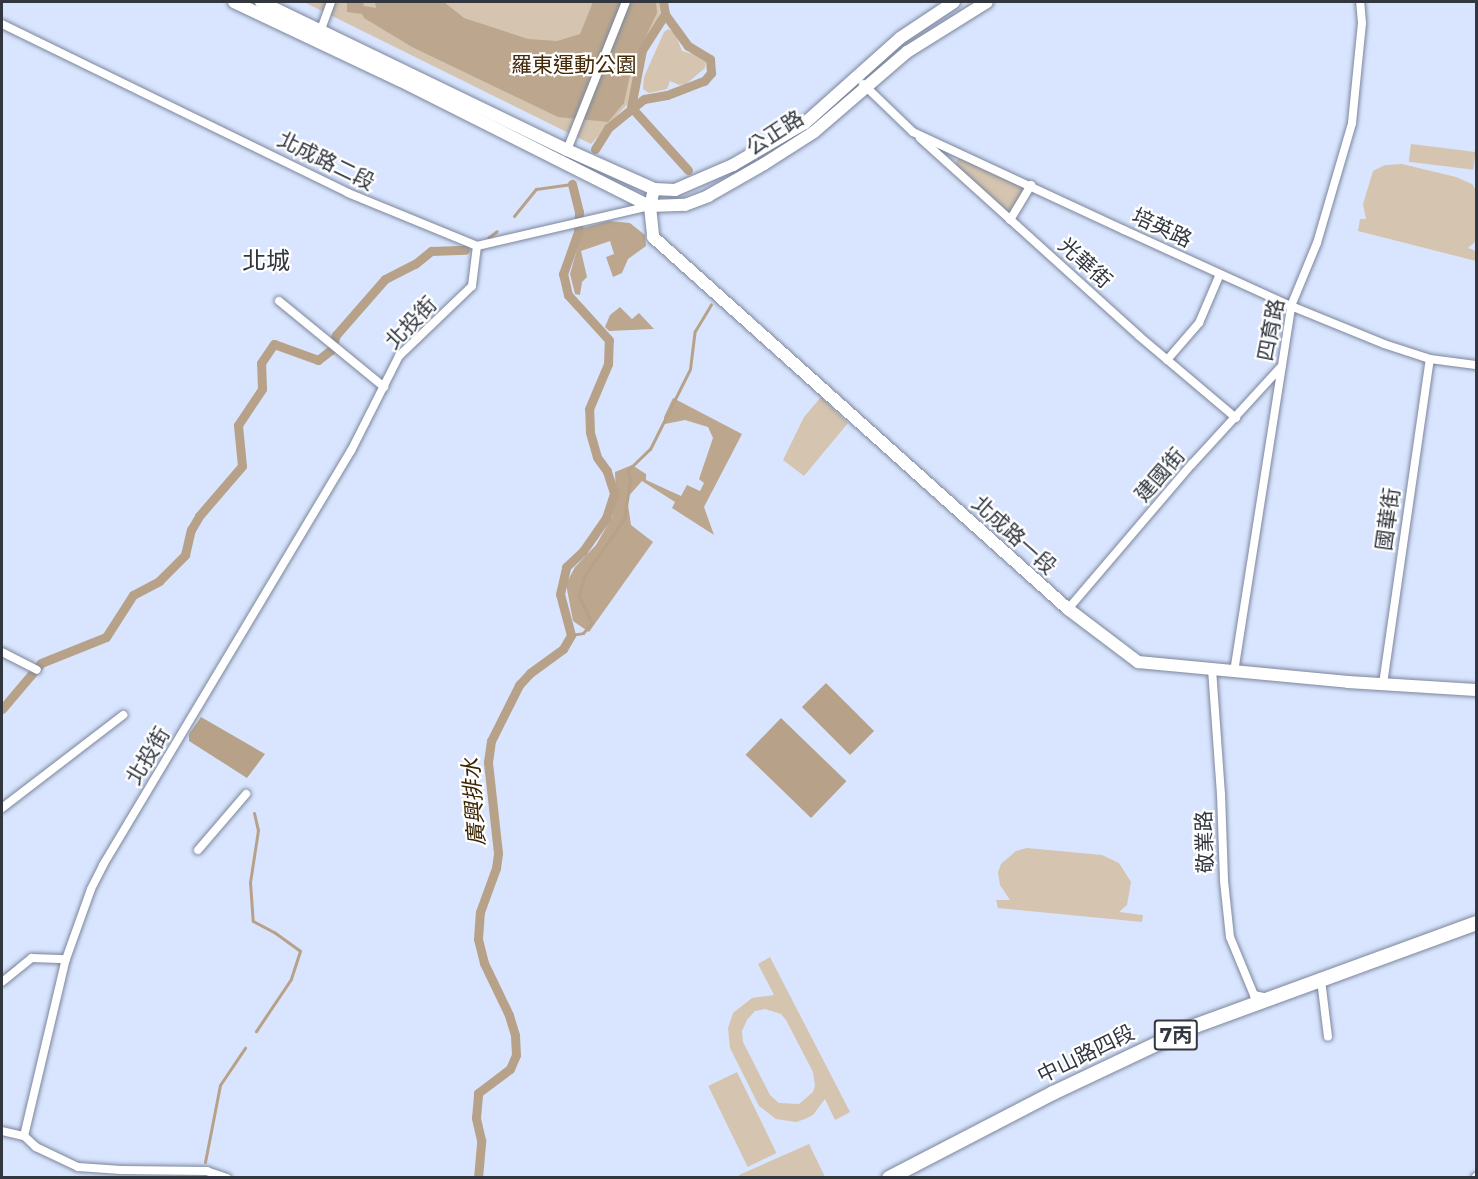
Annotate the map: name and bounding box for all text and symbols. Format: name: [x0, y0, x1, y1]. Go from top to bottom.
park label: 羅東運動公園: [511, 52, 637, 78]
street label: 公正路: [742, 105, 808, 161]
street label: 北成路二段: [273, 127, 379, 195]
street label: 培英路: [1128, 203, 1196, 253]
street label: 光華街: [1053, 233, 1117, 293]
district label: 北城: [242, 247, 290, 275]
street label: 北投街: [380, 292, 442, 354]
street label: 四育路: [1253, 297, 1289, 363]
street label: 建國街: [1130, 443, 1190, 507]
street label: 國華街: [1371, 486, 1405, 552]
street label: 北成路一段: [967, 491, 1061, 579]
street label: 北投街: [121, 723, 175, 789]
water label: 廣興排水: [458, 757, 490, 847]
street label: 敬業路: [1191, 810, 1219, 874]
road number: 7丙: [1154, 1018, 1198, 1052]
street label: 中山路四段: [1033, 1020, 1139, 1088]

